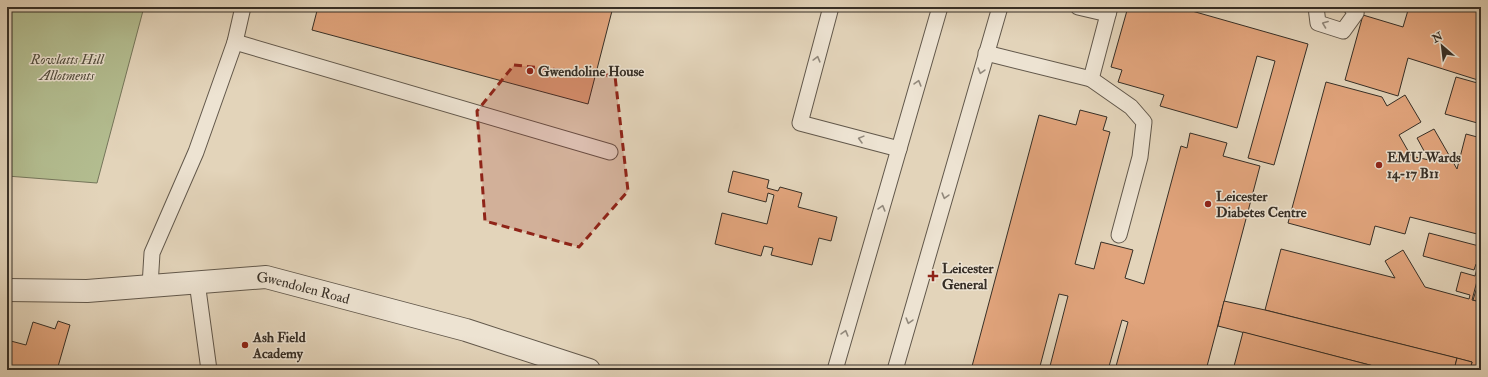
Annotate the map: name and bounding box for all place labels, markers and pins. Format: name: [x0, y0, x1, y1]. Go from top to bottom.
place label: Gwendoline House: [538, 63, 644, 80]
marker: Gwendoline House: [525, 66, 535, 76]
place label: EMU Wards 14-17 B11: [1387, 149, 1461, 182]
marker: EMU Wards 14-17 B11: [1374, 160, 1384, 170]
place label: Leicester Diabetes Centre: [1216, 188, 1307, 221]
marker: Leicester Diabetes Centre: [1203, 199, 1213, 209]
place label: Leicester General: [942, 260, 994, 293]
marker: Leicester General: [927, 270, 939, 282]
place label: Ash Field Academy: [252, 329, 306, 363]
marker: Ash Field Academy: [240, 340, 250, 350]

